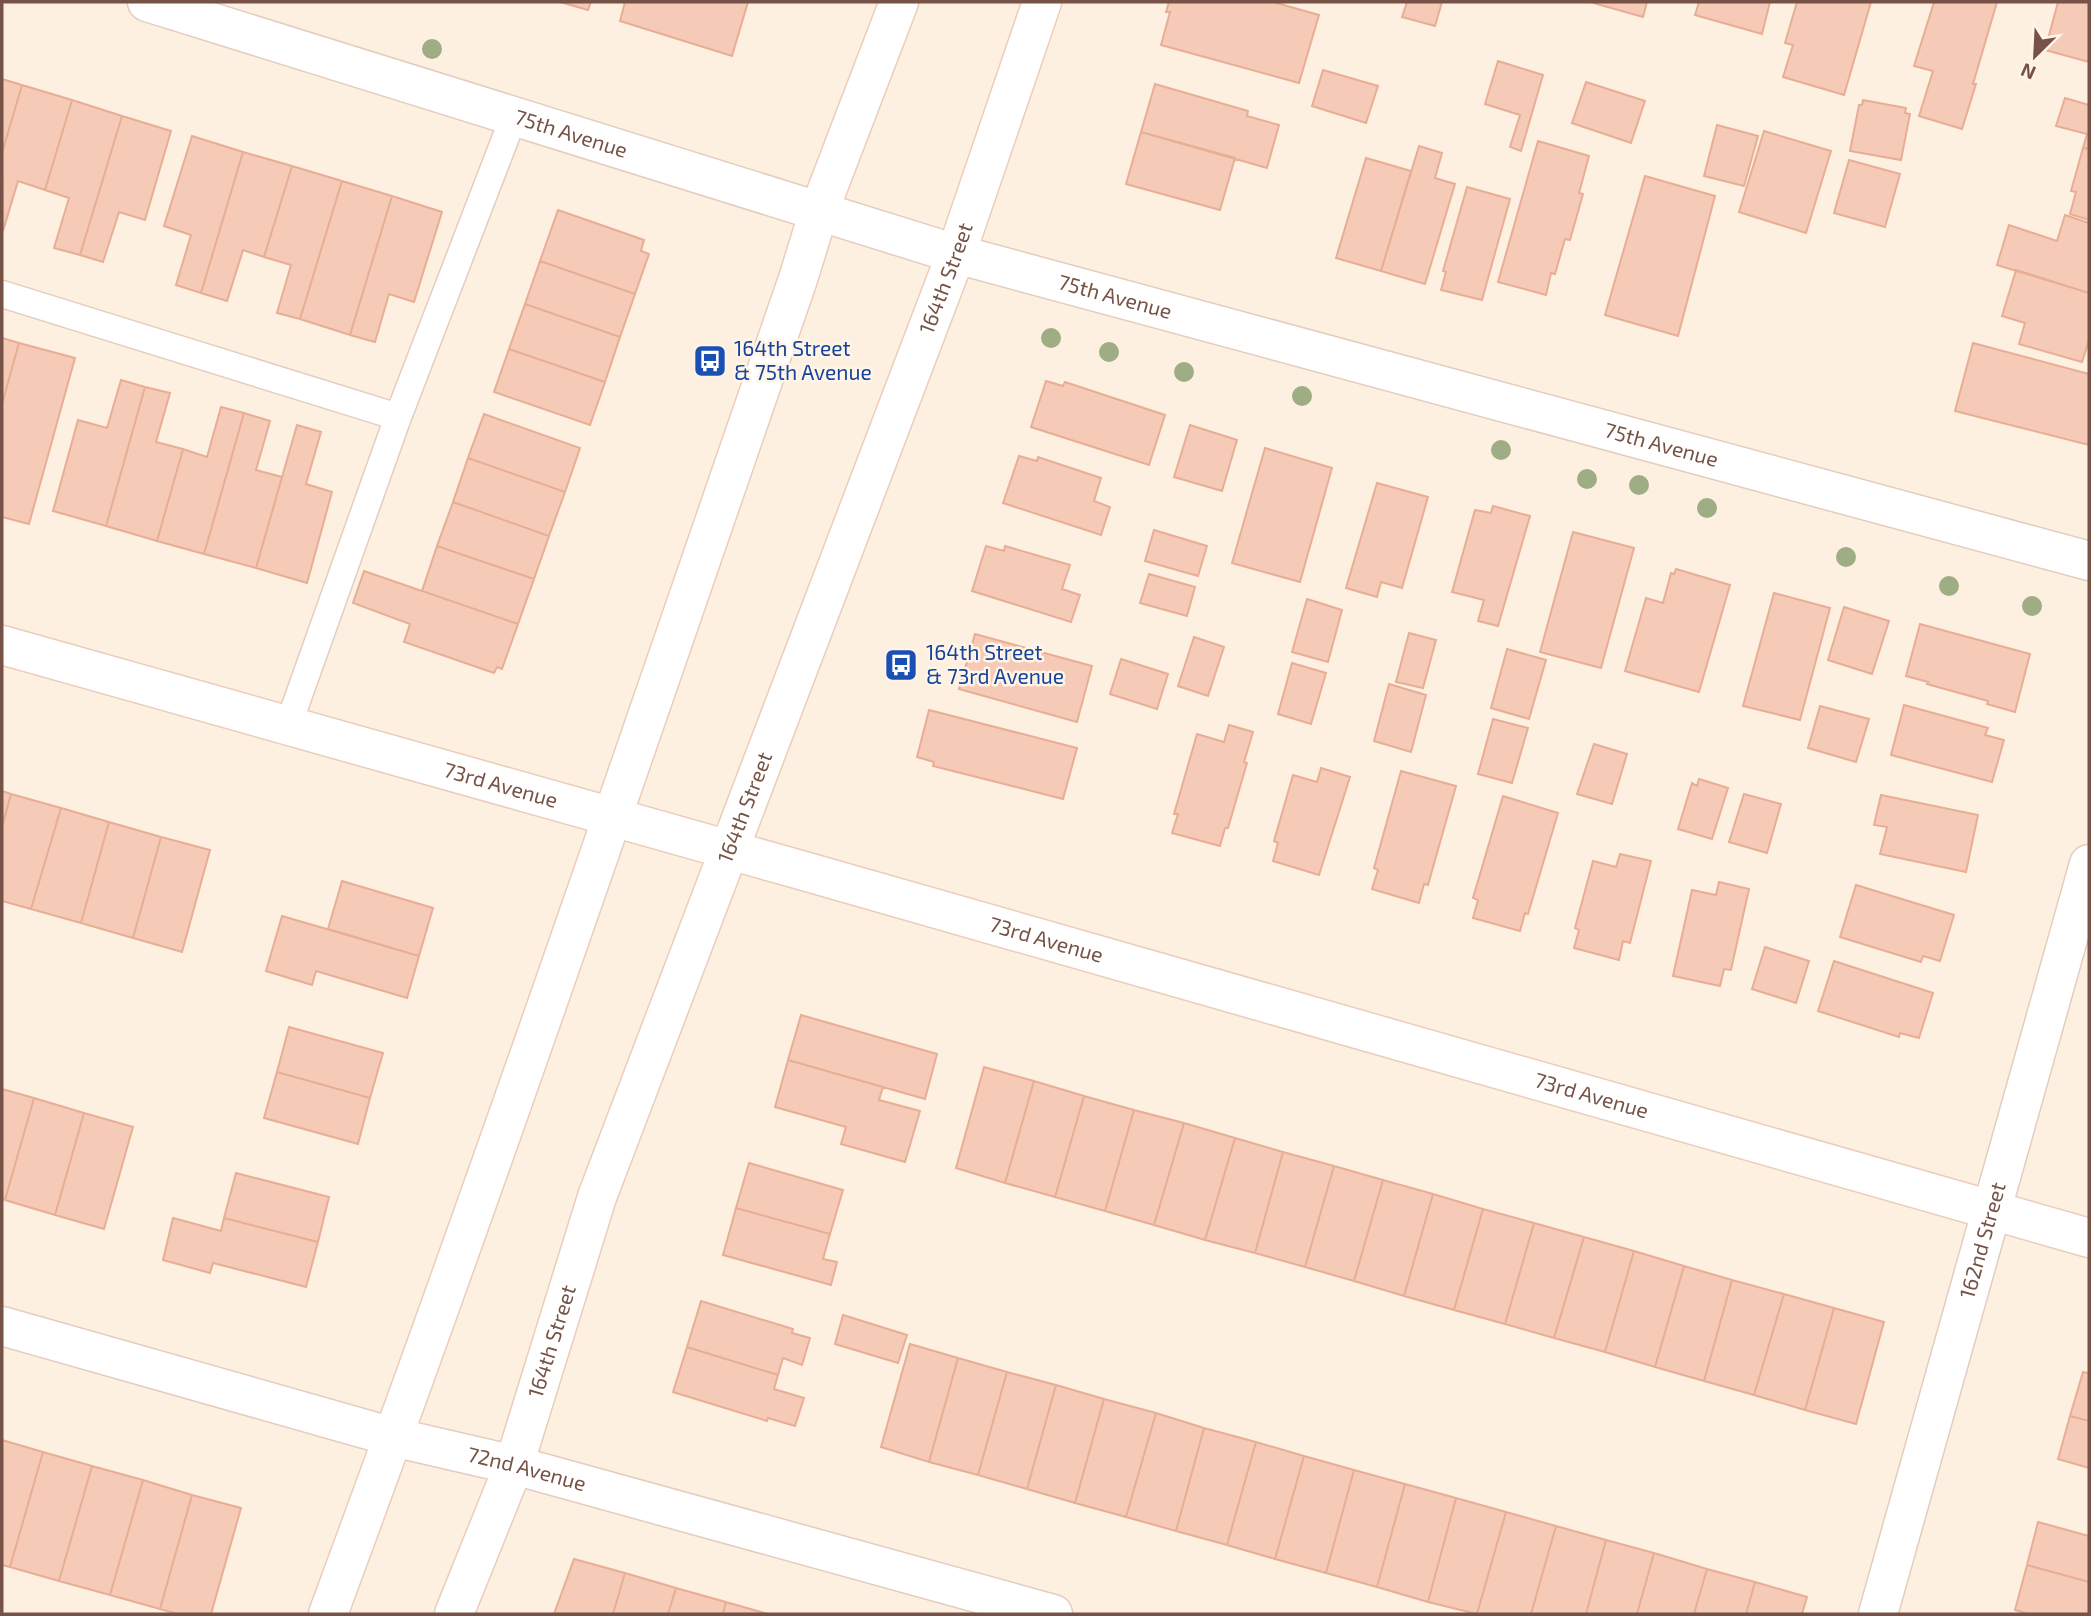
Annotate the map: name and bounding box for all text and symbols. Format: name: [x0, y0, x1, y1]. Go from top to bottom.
north arrow: [2000, 21, 2070, 91]
text: N: [2017, 59, 2039, 85]
street label: 75th Avenue: [512, 103, 631, 162]
street label: 164th Street: [913, 219, 977, 337]
street label: 75th Avenue: [1056, 268, 1175, 323]
place label: 164th Street & 75th Avenue: [734, 335, 872, 384]
bus stop icon: 164th Street & 75th Avenue: [691, 342, 729, 380]
street label: 75th Avenue: [1602, 416, 1721, 471]
place label: 164th Street & 73rd Avenue: [926, 639, 1064, 688]
bus stop icon: 164th Street & 73rd Avenue: [882, 646, 920, 684]
street label: 164th Street: [711, 748, 776, 866]
street label: 73rd Avenue: [441, 756, 561, 812]
street label: 73rd Avenue: [987, 911, 1106, 967]
street label: 73rd Avenue: [1532, 1066, 1652, 1123]
street label: 162nd Street: [1953, 1179, 2010, 1301]
street label: 164th Street: [522, 1282, 580, 1400]
street label: 72nd Avenue: [465, 1441, 589, 1495]

